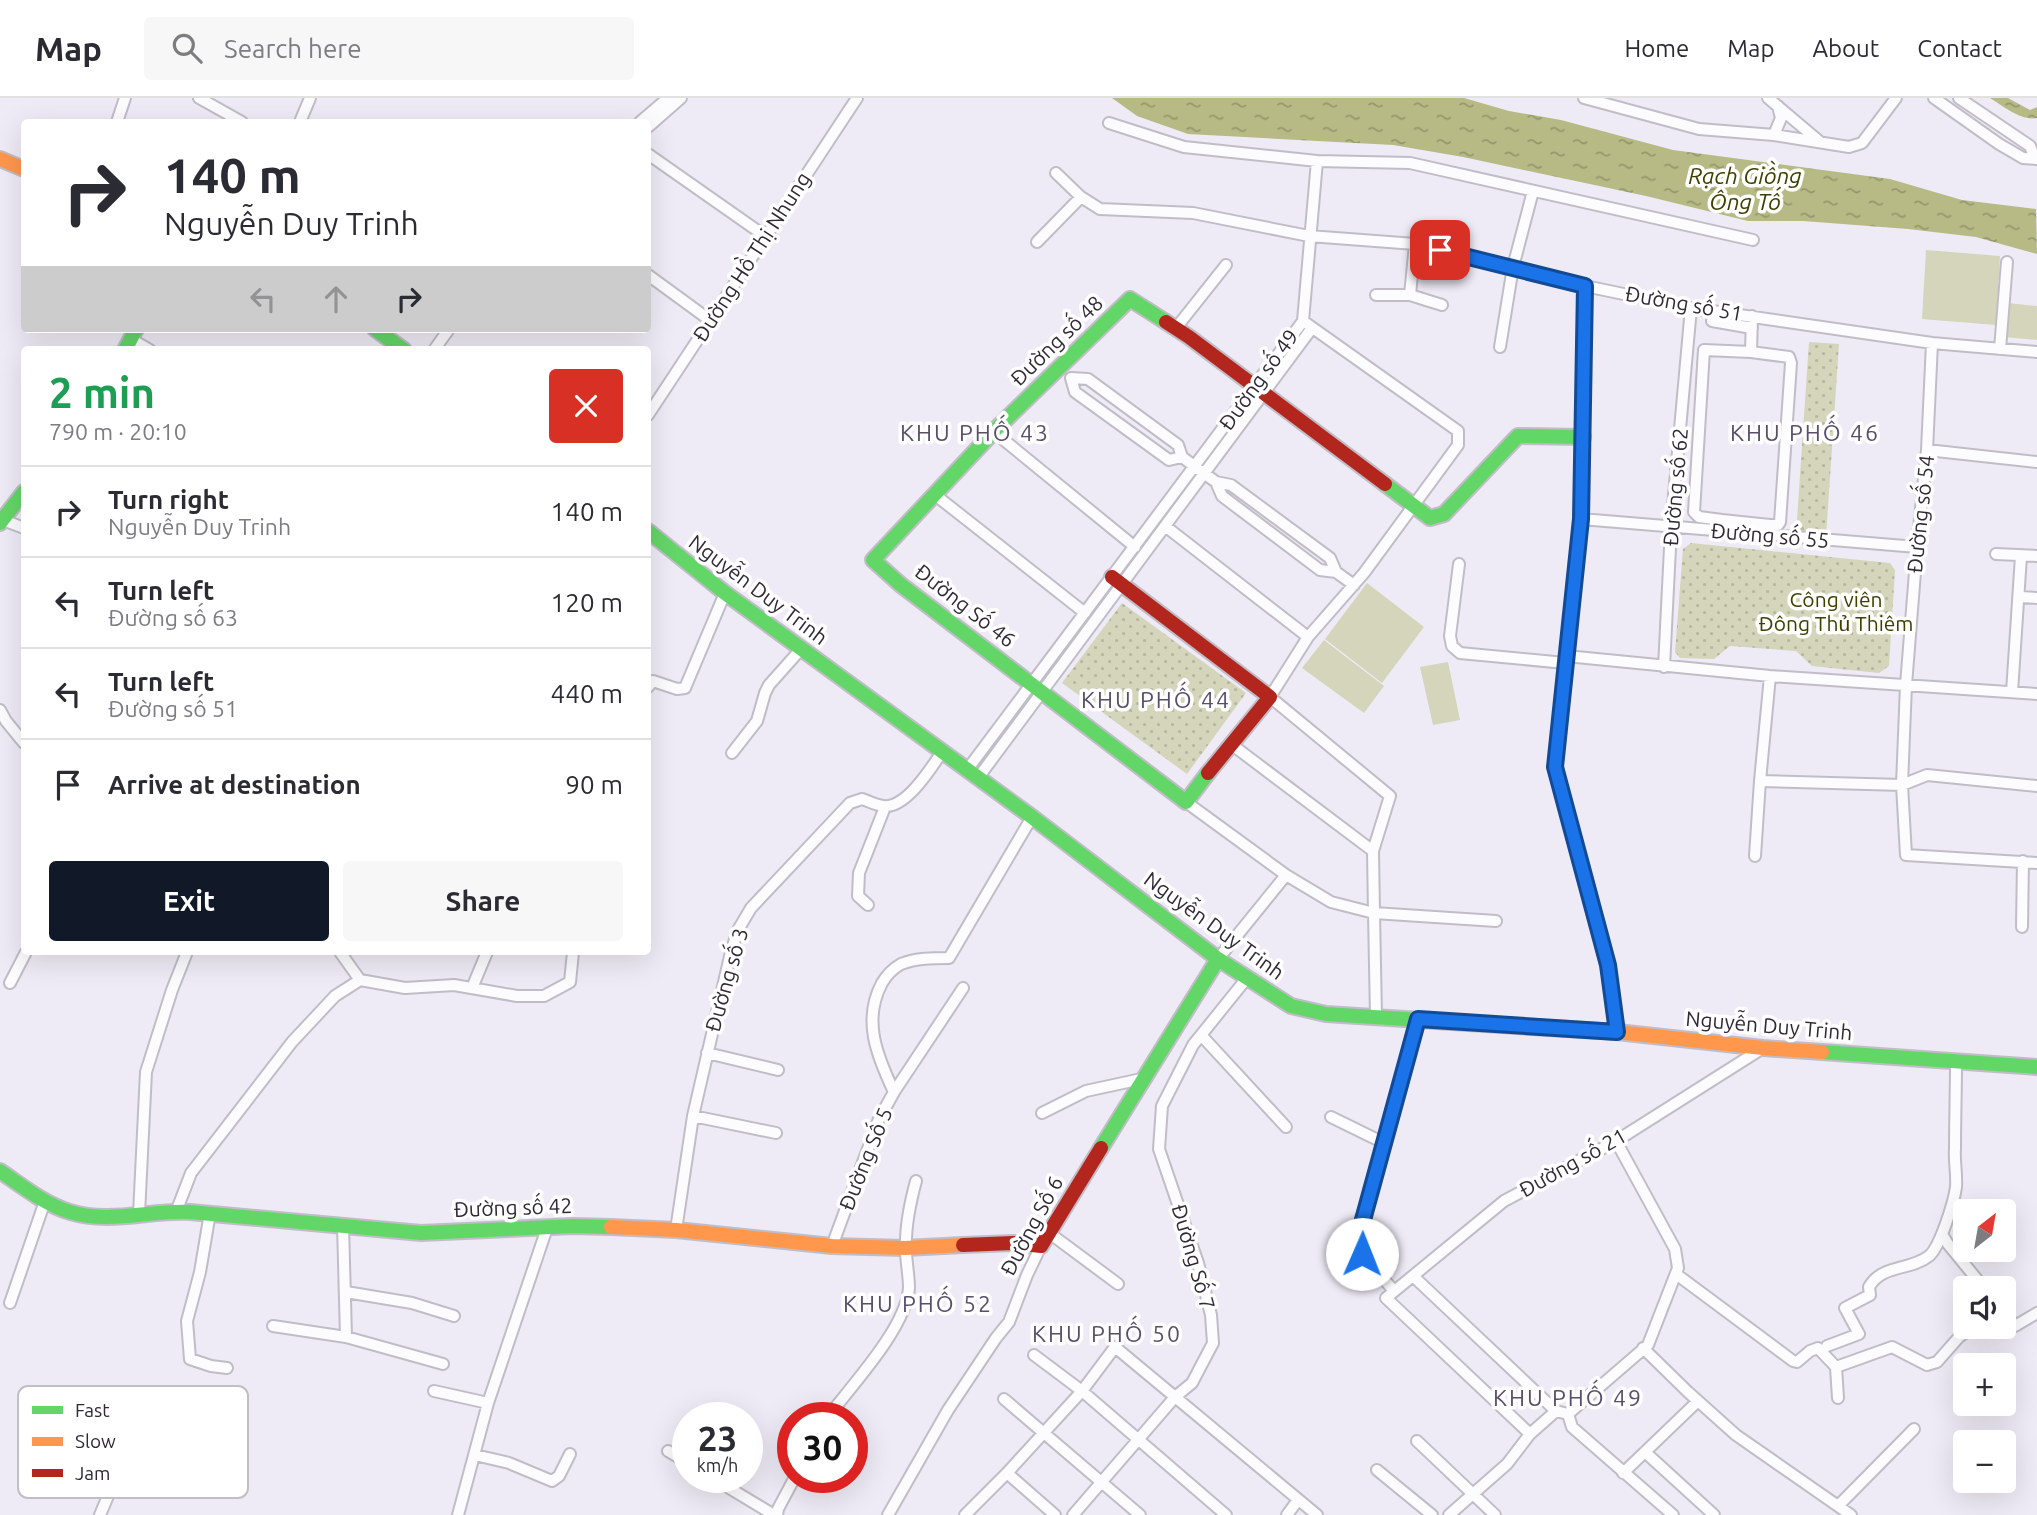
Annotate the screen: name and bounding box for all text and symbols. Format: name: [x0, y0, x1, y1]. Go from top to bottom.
search box: [144, 17, 634, 80]
icon: search: [168, 29, 206, 67]
text: Map: [35, 30, 102, 67]
text: Search here: [224, 34, 362, 63]
text: Home: [1624, 35, 1689, 62]
text: Map: [1727, 35, 1774, 62]
text: About: [1812, 35, 1879, 62]
text: Contact: [1917, 35, 2002, 62]
icon: right: [49, 147, 140, 238]
text: 140 m: [164, 147, 301, 202]
water label: Rạch Giồng Ông Tố: [1688, 160, 1802, 214]
street label: Đường Hồ Thị Nhung: [686, 166, 815, 346]
text: Nguyễn Duy Trinh: [164, 205, 419, 241]
pin: [1410, 220, 1470, 280]
icon: arrive: [1421, 231, 1459, 269]
street label: Đường số 51: [1624, 279, 1745, 325]
icon: left: [244, 280, 282, 318]
icon: ahead: [317, 280, 355, 318]
icon: right: [390, 280, 428, 318]
street label: Đường số 48: [1004, 289, 1107, 390]
street label: Đường số 49: [1212, 323, 1303, 434]
text: 2 min: [49, 369, 155, 416]
button: close: [549, 369, 623, 443]
district label: KHU PHỐ 43: [900, 414, 1050, 445]
district label: KHU PHỐ 46: [1730, 414, 1880, 445]
text: 790 m · 20:10: [49, 419, 187, 444]
street label: Đường số 62: [1656, 427, 1692, 547]
street label: Đường số 54: [1900, 453, 1938, 574]
text: Turn right: [108, 485, 229, 514]
icon: right: [49, 493, 87, 531]
text: 140 m: [551, 497, 623, 526]
text: Nguyễn Duy Trinh: [108, 514, 291, 539]
street label: Đường số 55: [1710, 516, 1830, 552]
street label: Nguyễn Duy Trinh: [685, 528, 833, 649]
street label: Đường Số 46: [911, 557, 1022, 652]
text: Turn left: [108, 576, 214, 605]
icon: left: [49, 584, 87, 622]
park label: Công viên Đông Thủ Thiêm: [1759, 587, 1913, 635]
text: 120 m: [551, 588, 623, 617]
text: Đường số 63: [108, 605, 238, 630]
text: Turn left: [108, 667, 214, 696]
icon: left: [49, 675, 87, 713]
text: 440 m: [551, 679, 623, 708]
district label: KHU PHỐ 44: [1081, 681, 1231, 712]
text: Đường số 51: [108, 696, 238, 721]
icon: arrive: [49, 766, 87, 804]
text: Arrive at destination: [108, 770, 361, 799]
text: 90 m: [565, 770, 623, 799]
button: Exit: [49, 861, 329, 941]
button: Share: [343, 861, 623, 941]
street label: Nguyễn Duy Trinh: [1140, 865, 1290, 984]
street label: Đường số 3: [698, 924, 752, 1034]
street label: Nguyễn Duy Trinh: [1685, 1005, 1854, 1044]
street label: Đường Số 5: [832, 1103, 897, 1214]
street label: Đường số 21: [1514, 1121, 1630, 1201]
street label: Đường Số 6: [993, 1171, 1067, 1279]
street label: Đường số 42: [453, 1191, 573, 1221]
north arrow: [1953, 1199, 2016, 1262]
map controls: [1953, 1199, 2016, 1493]
street label: Đường Số 7: [1167, 1201, 1223, 1312]
position arrow: [1325, 1217, 1399, 1291]
button: sound: [1953, 1276, 2016, 1339]
district label: KHU PHỐ 52: [843, 1285, 993, 1316]
district label: KHU PHỐ 50: [1032, 1315, 1182, 1346]
button: +: [1953, 1353, 2016, 1416]
district label: KHU PHỐ 49: [1493, 1379, 1643, 1410]
legend: [18, 1386, 248, 1498]
text: Fast: [75, 1399, 110, 1421]
speed limit sign: 30: [777, 1402, 868, 1493]
text: 23: [698, 1418, 737, 1458]
text: Slow: [75, 1430, 116, 1452]
button: −: [1953, 1430, 2016, 1493]
text: km/h: [697, 1455, 738, 1475]
text: Jam: [75, 1462, 111, 1484]

